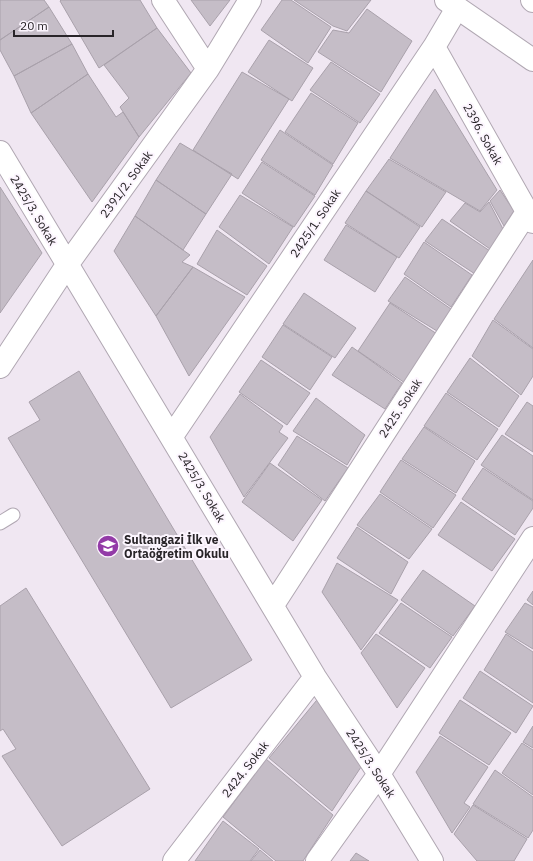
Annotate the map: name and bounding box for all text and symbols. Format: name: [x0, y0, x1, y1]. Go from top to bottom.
scale bar: [14, 12, 113, 38]
text: 20 m: [20, 18, 48, 33]
street label: 2396. Sokak: [460, 101, 506, 168]
street label: 2391/2. Sokak: [97, 147, 156, 221]
street label: 2425/3. Sokak: [7, 172, 61, 248]
street label: 2425/1. Sokak: [287, 185, 344, 260]
street label: 2425. Sokak: [375, 375, 425, 440]
street label: 2425/3. Sokak: [175, 449, 229, 525]
place label: Sultangazi İlk ve Ortaöğretim Okulu: [124, 532, 229, 561]
school or university icon: Sultangazi İlk ve Ortaöğretim Okulu: [95, 533, 121, 559]
street label: 2425/3. Sokak: [343, 726, 399, 801]
street label: 2424. Sokak: [218, 737, 272, 800]

